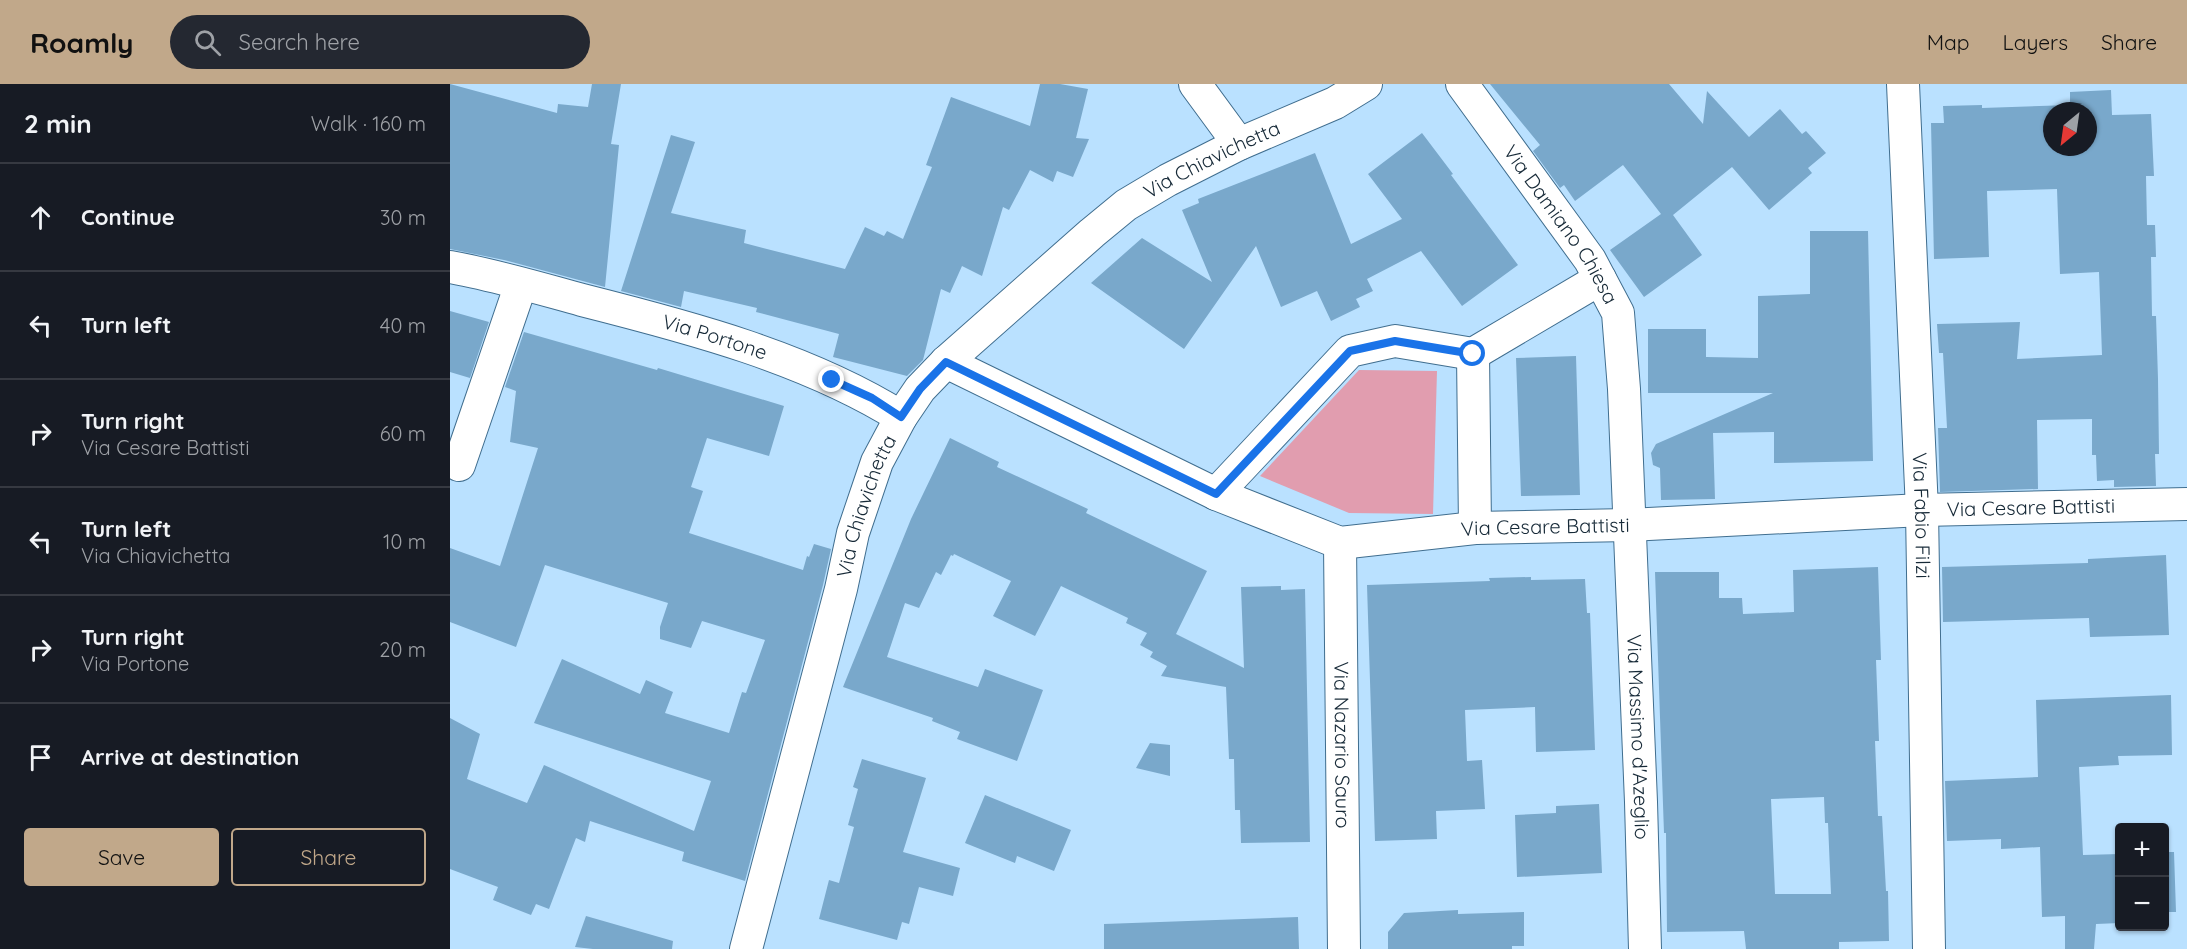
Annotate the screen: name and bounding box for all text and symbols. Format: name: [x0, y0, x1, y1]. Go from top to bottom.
search box: [170, 15, 590, 69]
text: Roamly: [30, 25, 134, 60]
icon: search: [191, 26, 224, 59]
text: Search here: [239, 28, 360, 56]
text: Map: [1927, 29, 1970, 55]
text: Layers: [2003, 29, 2068, 55]
text: Share: [2101, 29, 2157, 55]
north arrow: [2043, 102, 2097, 156]
text: 2 min: [24, 107, 92, 140]
text: Walk · 160 m: [311, 111, 426, 136]
street label: Via Chiavichetta: [1139, 115, 1284, 204]
street label: Via Damiano Chiesa: [1498, 140, 1624, 308]
icon: ahead: [24, 201, 57, 234]
text: Continue: [81, 203, 175, 231]
text: 30 m: [380, 205, 426, 230]
icon: left: [24, 309, 57, 342]
street label: Via Portone: [660, 309, 771, 365]
text: Turn left: [81, 311, 171, 339]
text: 40 m: [380, 313, 426, 338]
route start: [1459, 340, 1485, 366]
route end: [818, 366, 844, 392]
text: Turn right: [81, 407, 185, 435]
icon: right: [24, 417, 57, 450]
text: 60 m: [380, 421, 426, 446]
street label: Via Chiavichetta: [831, 430, 901, 580]
text: Via Cesare Battisti: [81, 435, 250, 460]
street label: Via Fabio Filzi: [1907, 452, 1936, 579]
street label: Via Cesare Battisti: [1946, 493, 2115, 521]
street label: Via Cesare Battisti: [1460, 512, 1630, 541]
text: Turn left: [81, 515, 171, 543]
icon: left: [24, 525, 57, 558]
text: 10 m: [383, 529, 426, 554]
text: Via Chiavichetta: [81, 543, 230, 568]
text: Turn right: [81, 623, 185, 651]
icon: right: [24, 633, 57, 666]
street label: Via Massimo d'Azeglio: [1622, 634, 1655, 840]
text: 20 m: [379, 637, 426, 662]
text: Via Portone: [81, 651, 189, 676]
street label: Via Nazario Sauro: [1329, 661, 1356, 829]
icon: arrive: [24, 741, 57, 774]
text: Arrive at destination: [81, 743, 299, 771]
map controls: [2115, 823, 2169, 931]
button: +: [2115, 823, 2169, 877]
button: Save: [24, 828, 219, 886]
button: Share: [231, 828, 426, 886]
button: −: [2115, 877, 2169, 931]

